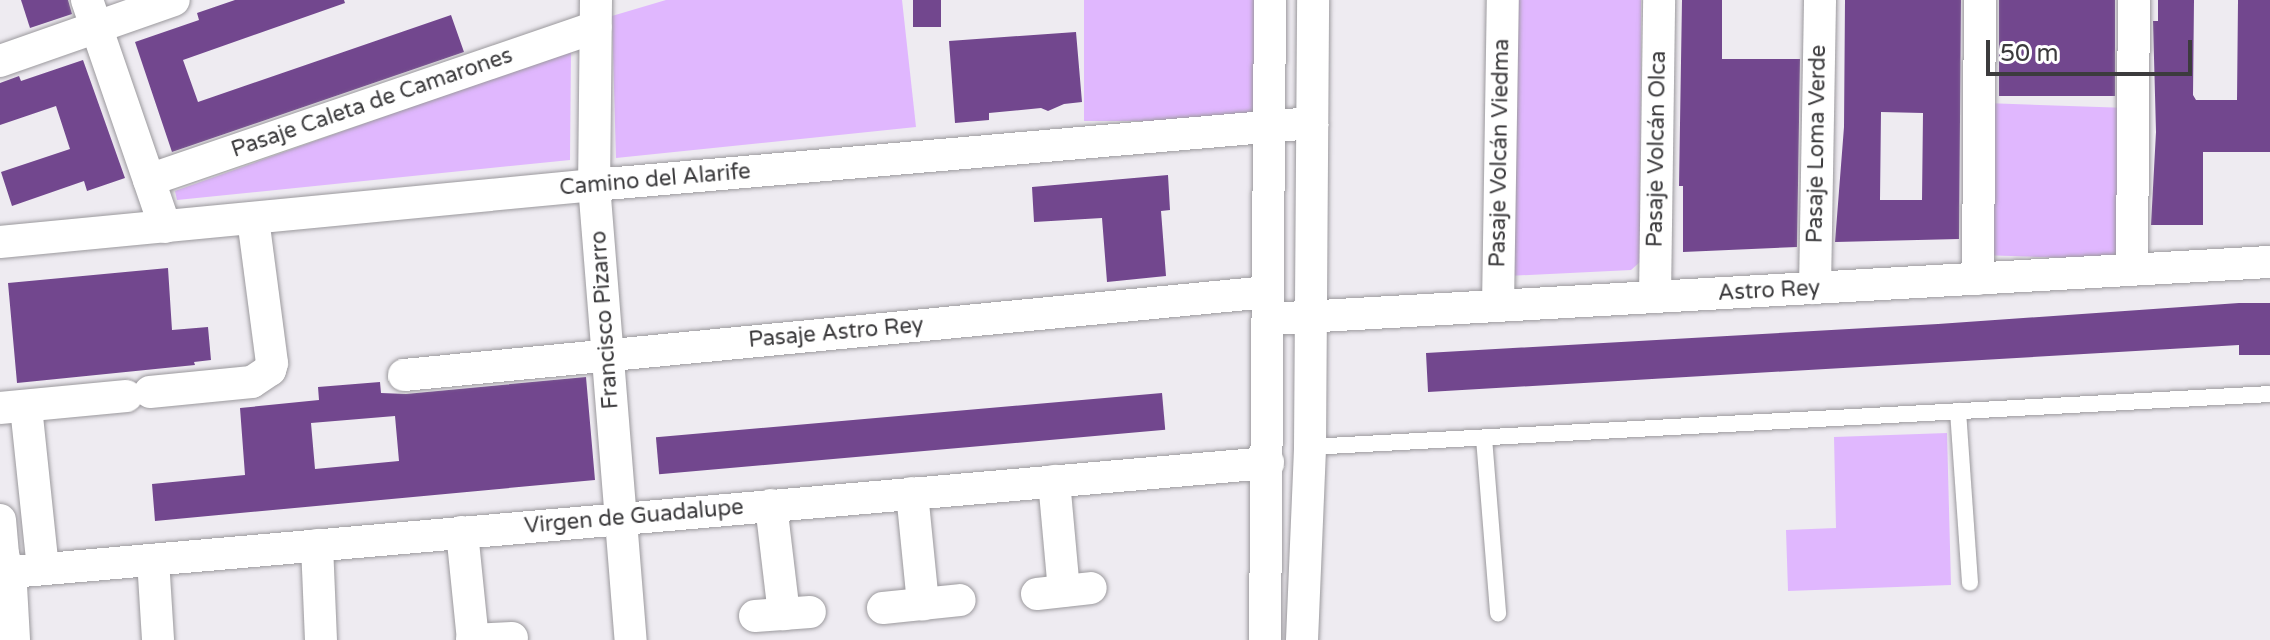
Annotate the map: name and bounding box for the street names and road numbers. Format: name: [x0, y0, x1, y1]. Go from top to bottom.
street label: Pasaje Volcán Viedma: [1485, 38, 1515, 268]
street label: Pasaje Caleta de Camarones: [228, 42, 516, 164]
street label: Pasaje Loma Verde: [1802, 45, 1832, 243]
street label: Pasaje Volcán Olca: [1642, 50, 1672, 248]
street label: Camino del Alarife: [558, 159, 752, 201]
street label: Francisco Pizarro: [586, 230, 624, 410]
street label: Astro Rey: [1717, 275, 1821, 307]
street label: Pasaje Astro Rey: [747, 312, 925, 354]
street label: Virgen de Guadalupe: [523, 494, 745, 540]

